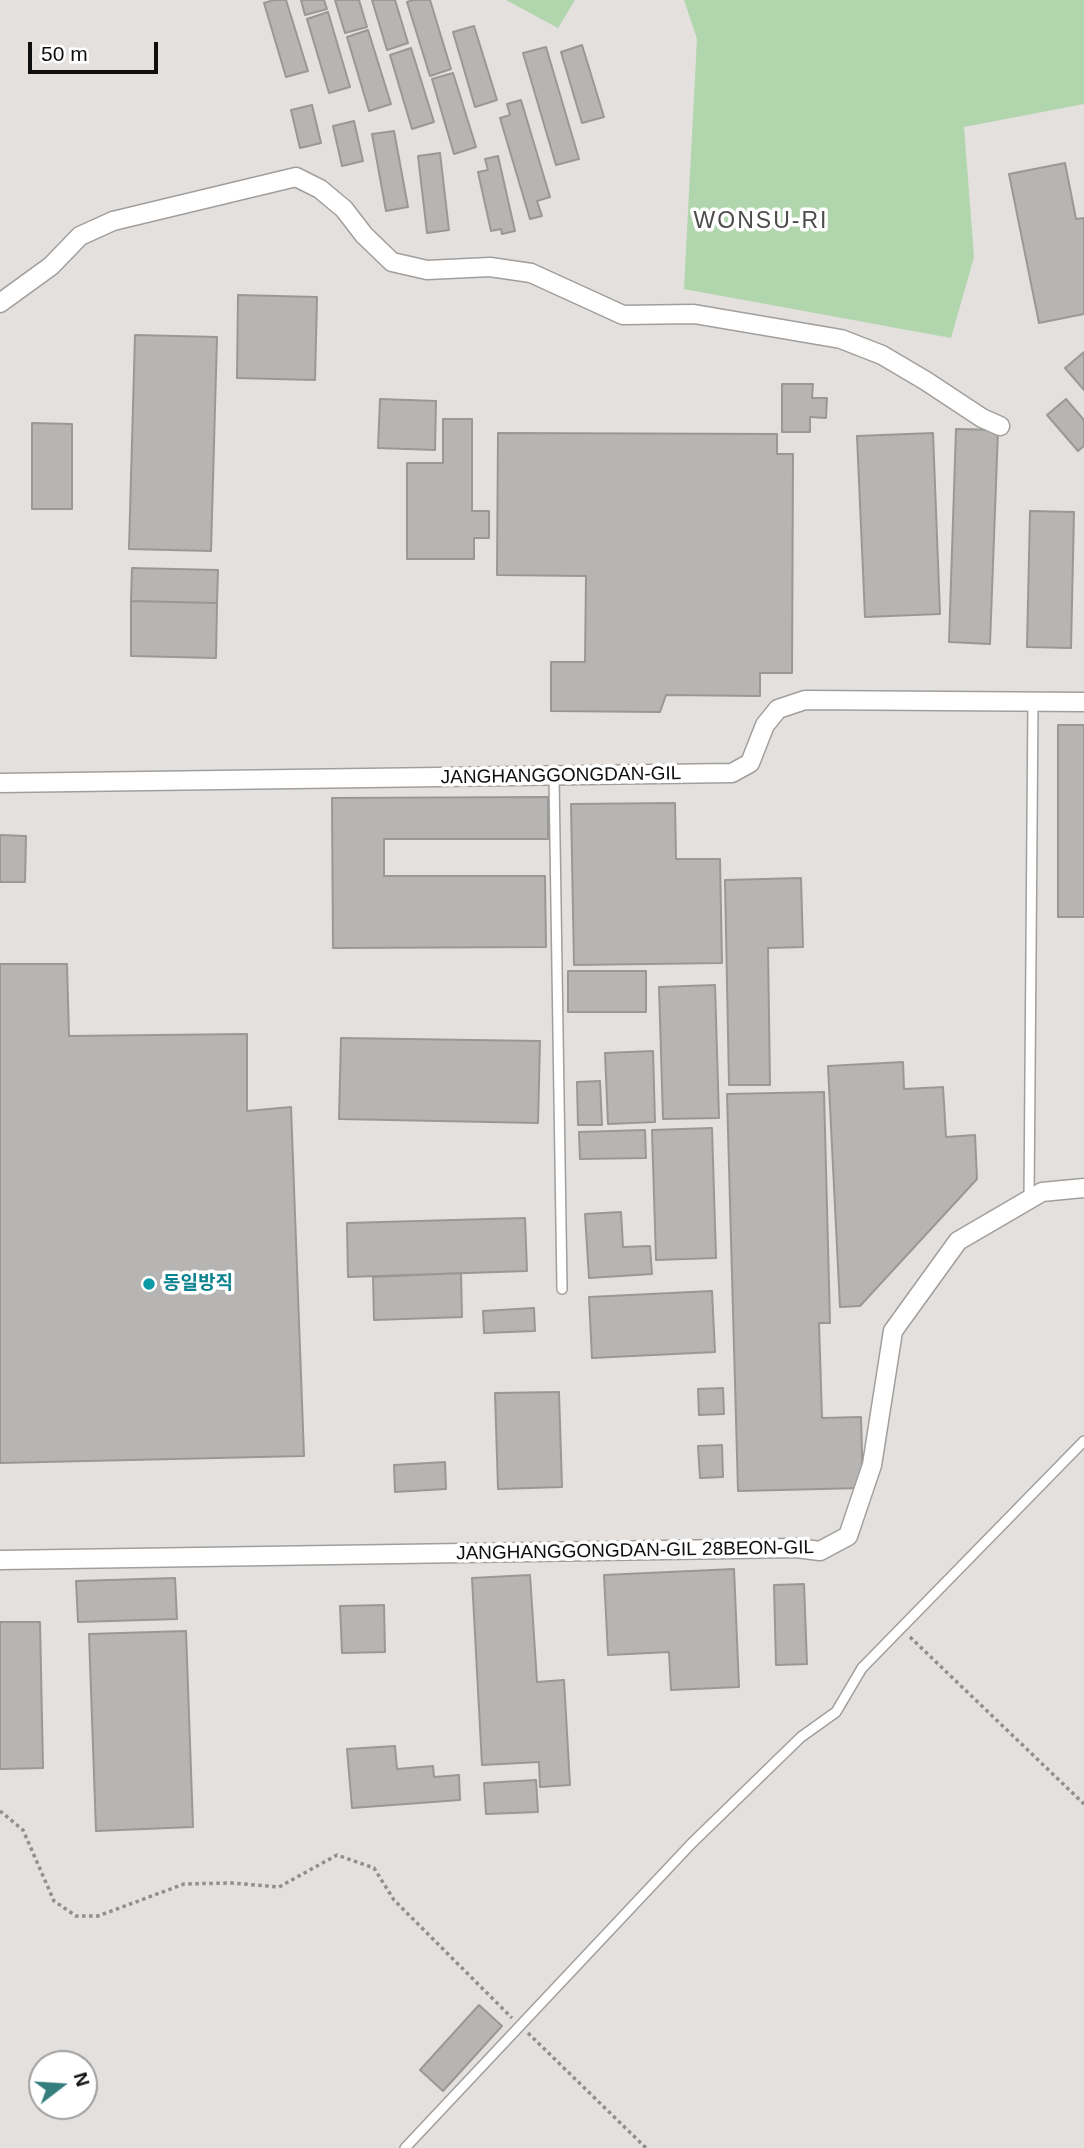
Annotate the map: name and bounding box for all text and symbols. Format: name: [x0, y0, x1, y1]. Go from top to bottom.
scale bar: [32, 28, 161, 72]
text: 50 m: [41, 42, 88, 65]
district label: WONSU-RI: [695, 208, 827, 236]
street label: JANGHANGGONGDAN-GIL: [440, 763, 682, 789]
place label: 동일방직: [163, 1273, 233, 1295]
marker: 동일방직: [141, 1276, 157, 1292]
street label: JANGHANGGONGDAN-GIL 28BEON-GIL: [456, 1536, 814, 1566]
north arrow: [28, 2050, 98, 2120]
text: N: [70, 2070, 94, 2089]

